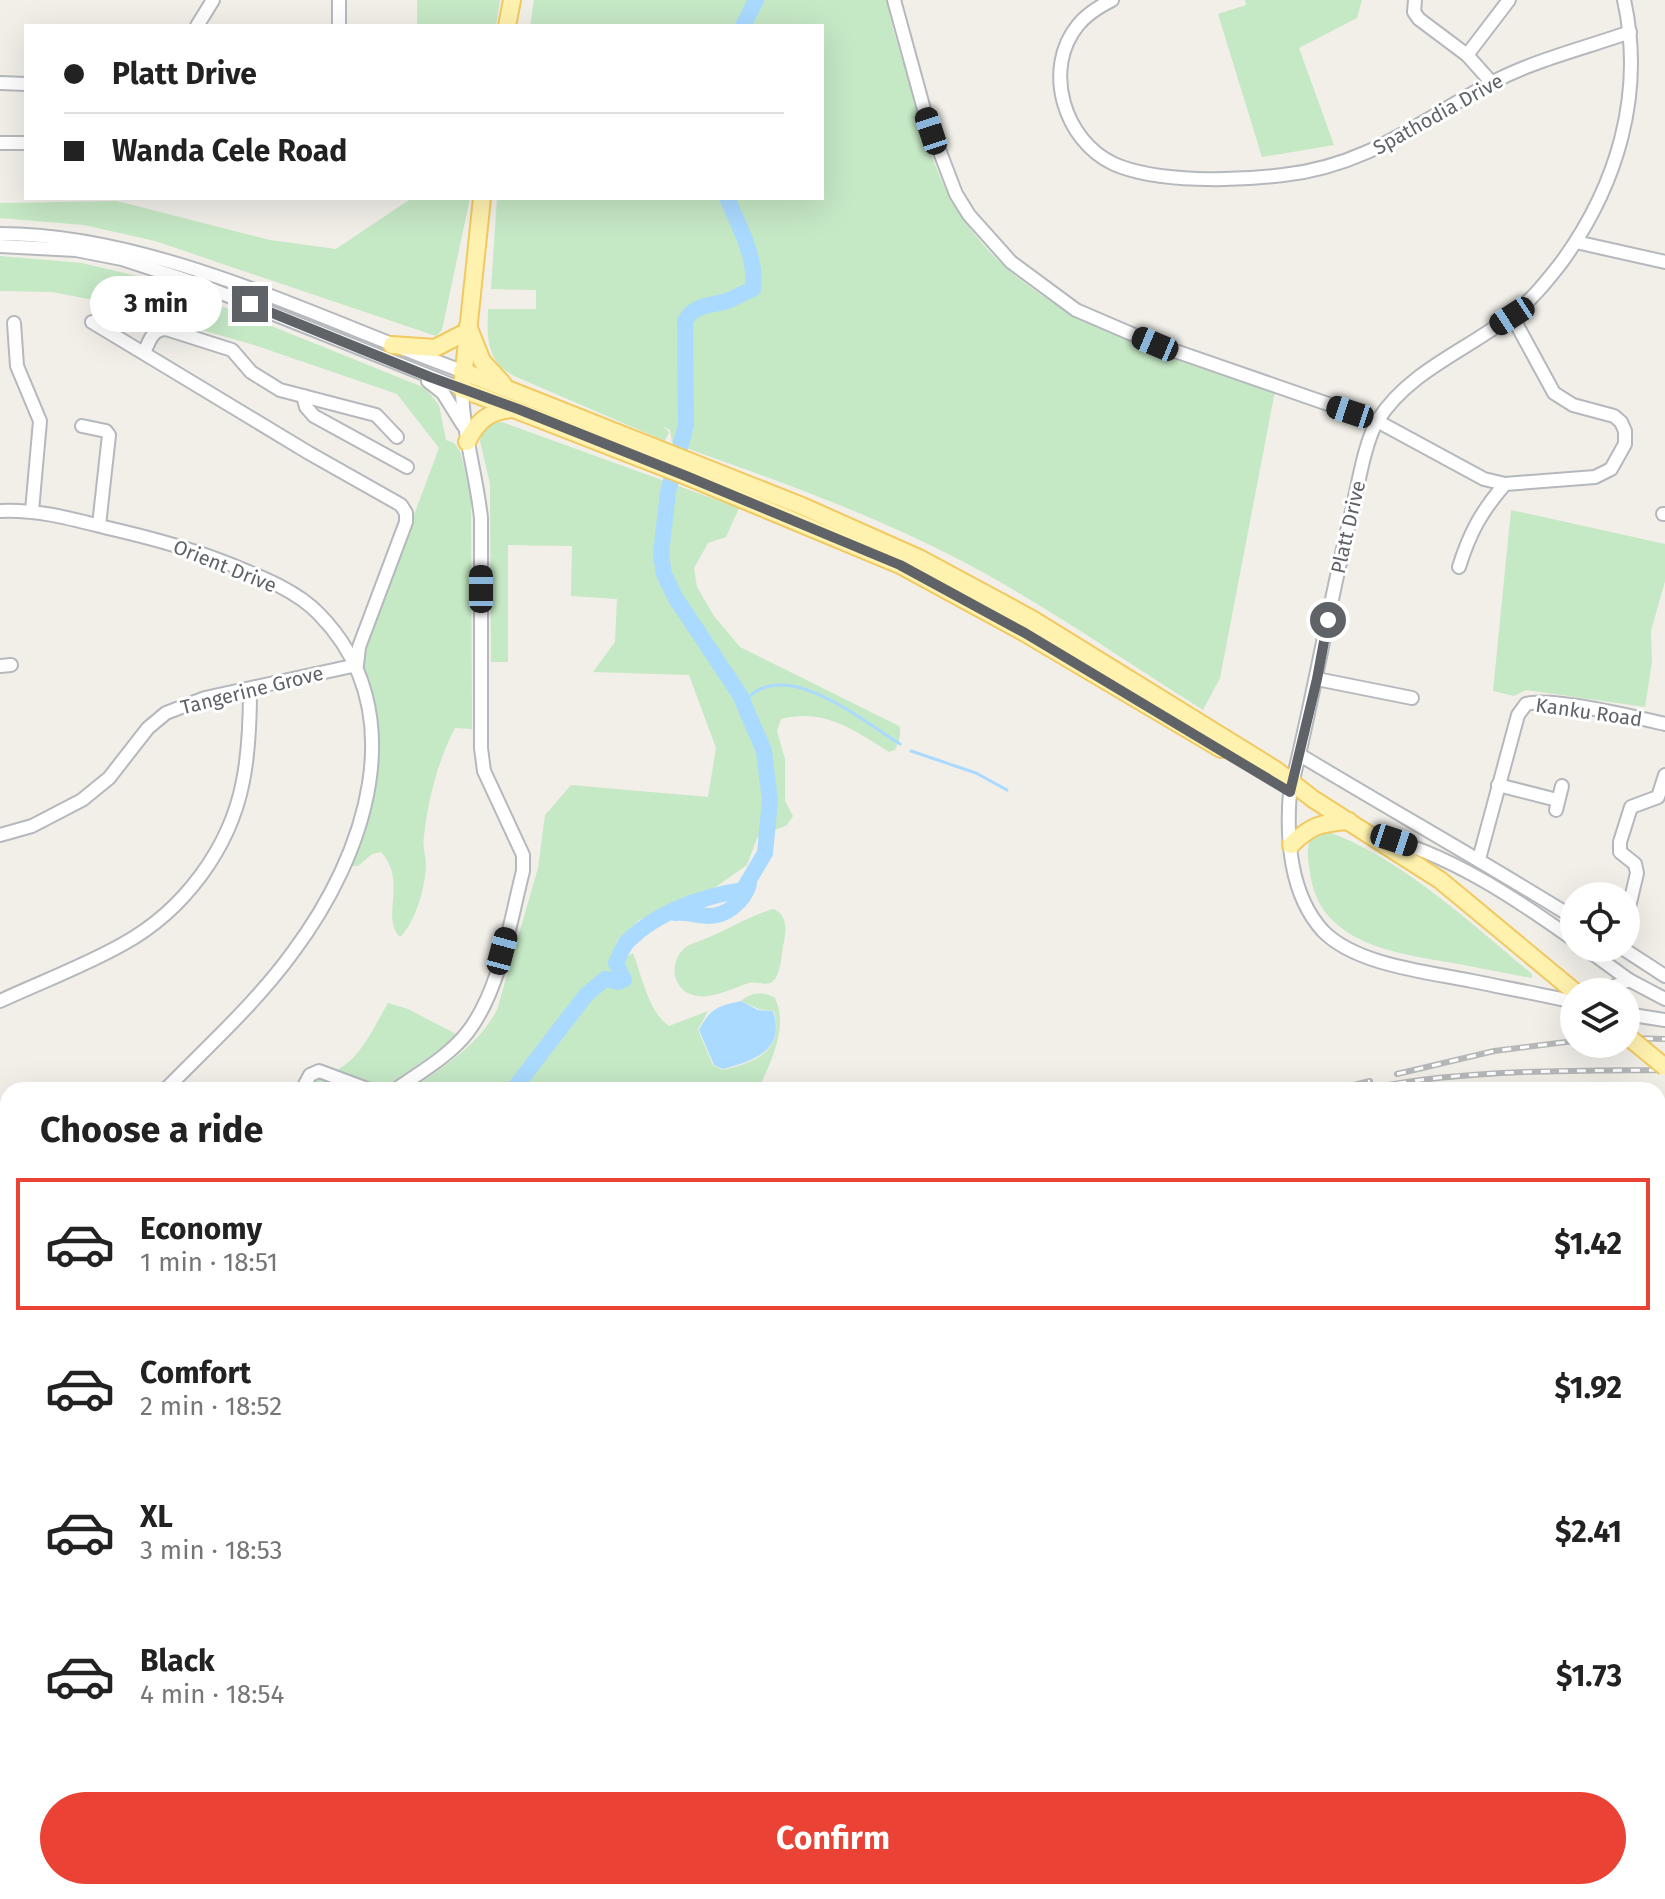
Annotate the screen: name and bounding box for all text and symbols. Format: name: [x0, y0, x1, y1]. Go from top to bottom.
text: Platt Drive: [112, 56, 257, 92]
street label: Spathodia Drive: [1369, 68, 1507, 160]
car: [912, 104, 950, 158]
text: Wanda Cele Road: [112, 133, 347, 169]
callout: 3 min: [90, 276, 222, 332]
route end: [232, 286, 268, 322]
text: 3 min: [124, 288, 188, 319]
car: [1485, 293, 1539, 339]
car: [1128, 324, 1182, 364]
car: [1323, 393, 1377, 431]
street label: Platt Drive: [1326, 478, 1370, 576]
street label: Orient Drive: [170, 534, 280, 598]
car: [469, 565, 493, 613]
route start: [1310, 602, 1346, 638]
street label: Tangerine Grove: [178, 661, 326, 719]
street label: Kanku Road: [1534, 693, 1644, 731]
car: [1367, 821, 1421, 859]
map controls: [1560, 882, 1640, 1058]
button: locate: [1560, 882, 1640, 962]
car: [484, 925, 520, 977]
button: layers: [1560, 978, 1640, 1058]
text: Choose a ride: [40, 1108, 263, 1152]
icon: car: [44, 1208, 116, 1280]
text: Economy: [140, 1211, 262, 1247]
text: $1.42: [1554, 1226, 1622, 1262]
text: 1 min · 18:51: [140, 1247, 278, 1278]
icon: car: [44, 1352, 116, 1424]
text: Comfort: [140, 1355, 251, 1391]
text: $1.92: [1554, 1370, 1622, 1406]
text: 2 min · 18:52: [140, 1391, 282, 1422]
icon: car: [44, 1496, 116, 1568]
text: XL: [140, 1499, 173, 1535]
text: $2.41: [1555, 1514, 1622, 1550]
text: 3 min · 18:53: [140, 1535, 282, 1566]
icon: car: [44, 1640, 116, 1712]
text: Black: [140, 1643, 215, 1679]
text: $1.73: [1556, 1658, 1622, 1694]
text: 4 min · 18:54: [140, 1679, 284, 1710]
button: Confirm: [40, 1792, 1626, 1884]

